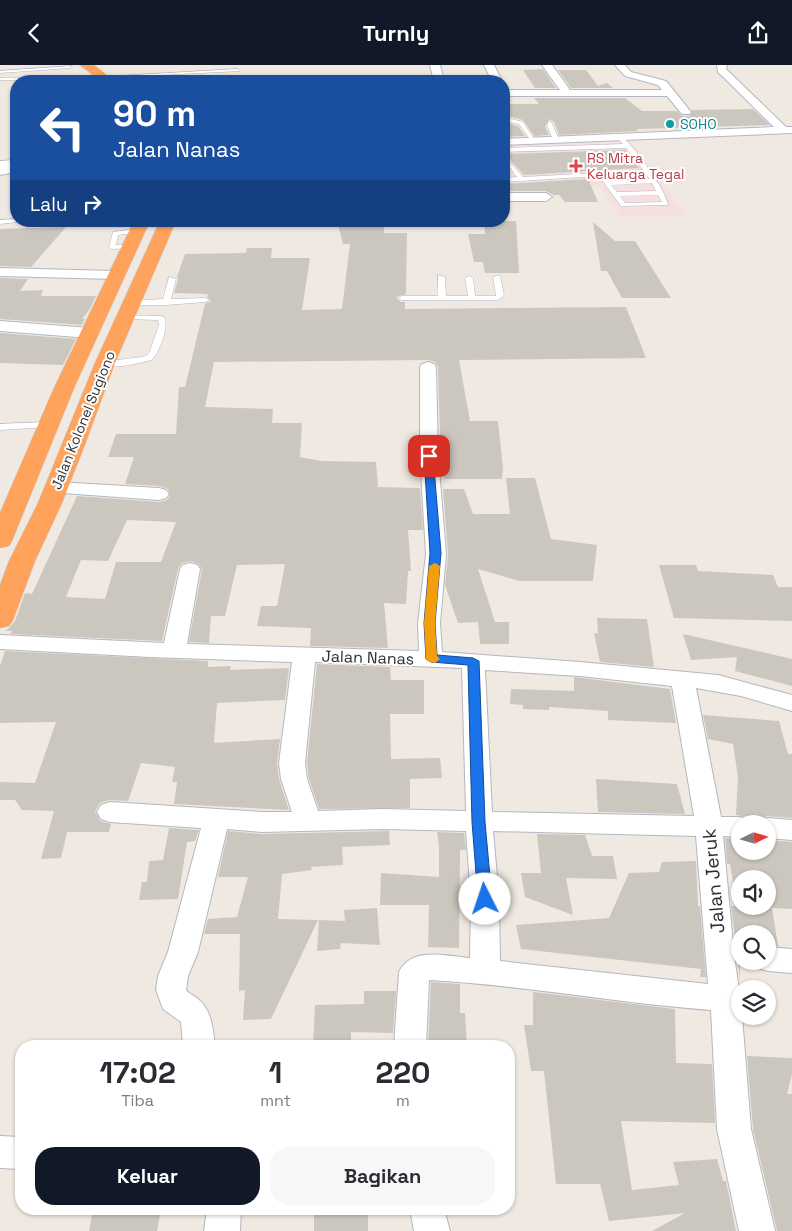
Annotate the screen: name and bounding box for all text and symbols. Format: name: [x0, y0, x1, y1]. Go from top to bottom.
icon: back: [20, 19, 48, 47]
text: Turnly: [363, 19, 429, 47]
icon: share: [744, 19, 772, 47]
text: 90 m: [113, 92, 196, 136]
icon: left: [30, 95, 95, 160]
place label: SOHO: [680, 115, 717, 133]
marker: SOHO: [664, 118, 676, 130]
text: Jalan Nanas: [113, 135, 240, 163]
place label: RS Mitra Keluarga Tegal: [587, 149, 684, 183]
marker: RS Mitra Keluarga Tegal: [569, 159, 583, 173]
icon: right: [78, 190, 106, 218]
text: Lalu: [30, 192, 68, 217]
street label: Jalan Kolonel Sugiono: [47, 348, 119, 492]
pin: [408, 435, 450, 477]
icon: arrive: [415, 442, 443, 470]
street label: Jalan Nanas: [321, 645, 415, 670]
north arrow: [731, 815, 776, 860]
map controls: [731, 815, 776, 1025]
street label: Jalan Jeruk: [696, 828, 731, 934]
button: sound: [731, 870, 776, 915]
position arrow: [458, 872, 510, 924]
button: search: [731, 925, 776, 970]
button: layers: [731, 980, 776, 1025]
text: 17:02: [99, 1053, 176, 1092]
text: 1: [269, 1053, 282, 1092]
text: 220: [375, 1053, 431, 1092]
text: Tiba: [121, 1090, 154, 1111]
text: mnt: [260, 1090, 291, 1111]
text: m: [396, 1090, 410, 1111]
button: Keluar: [35, 1147, 260, 1205]
button: Bagikan: [270, 1147, 495, 1205]

